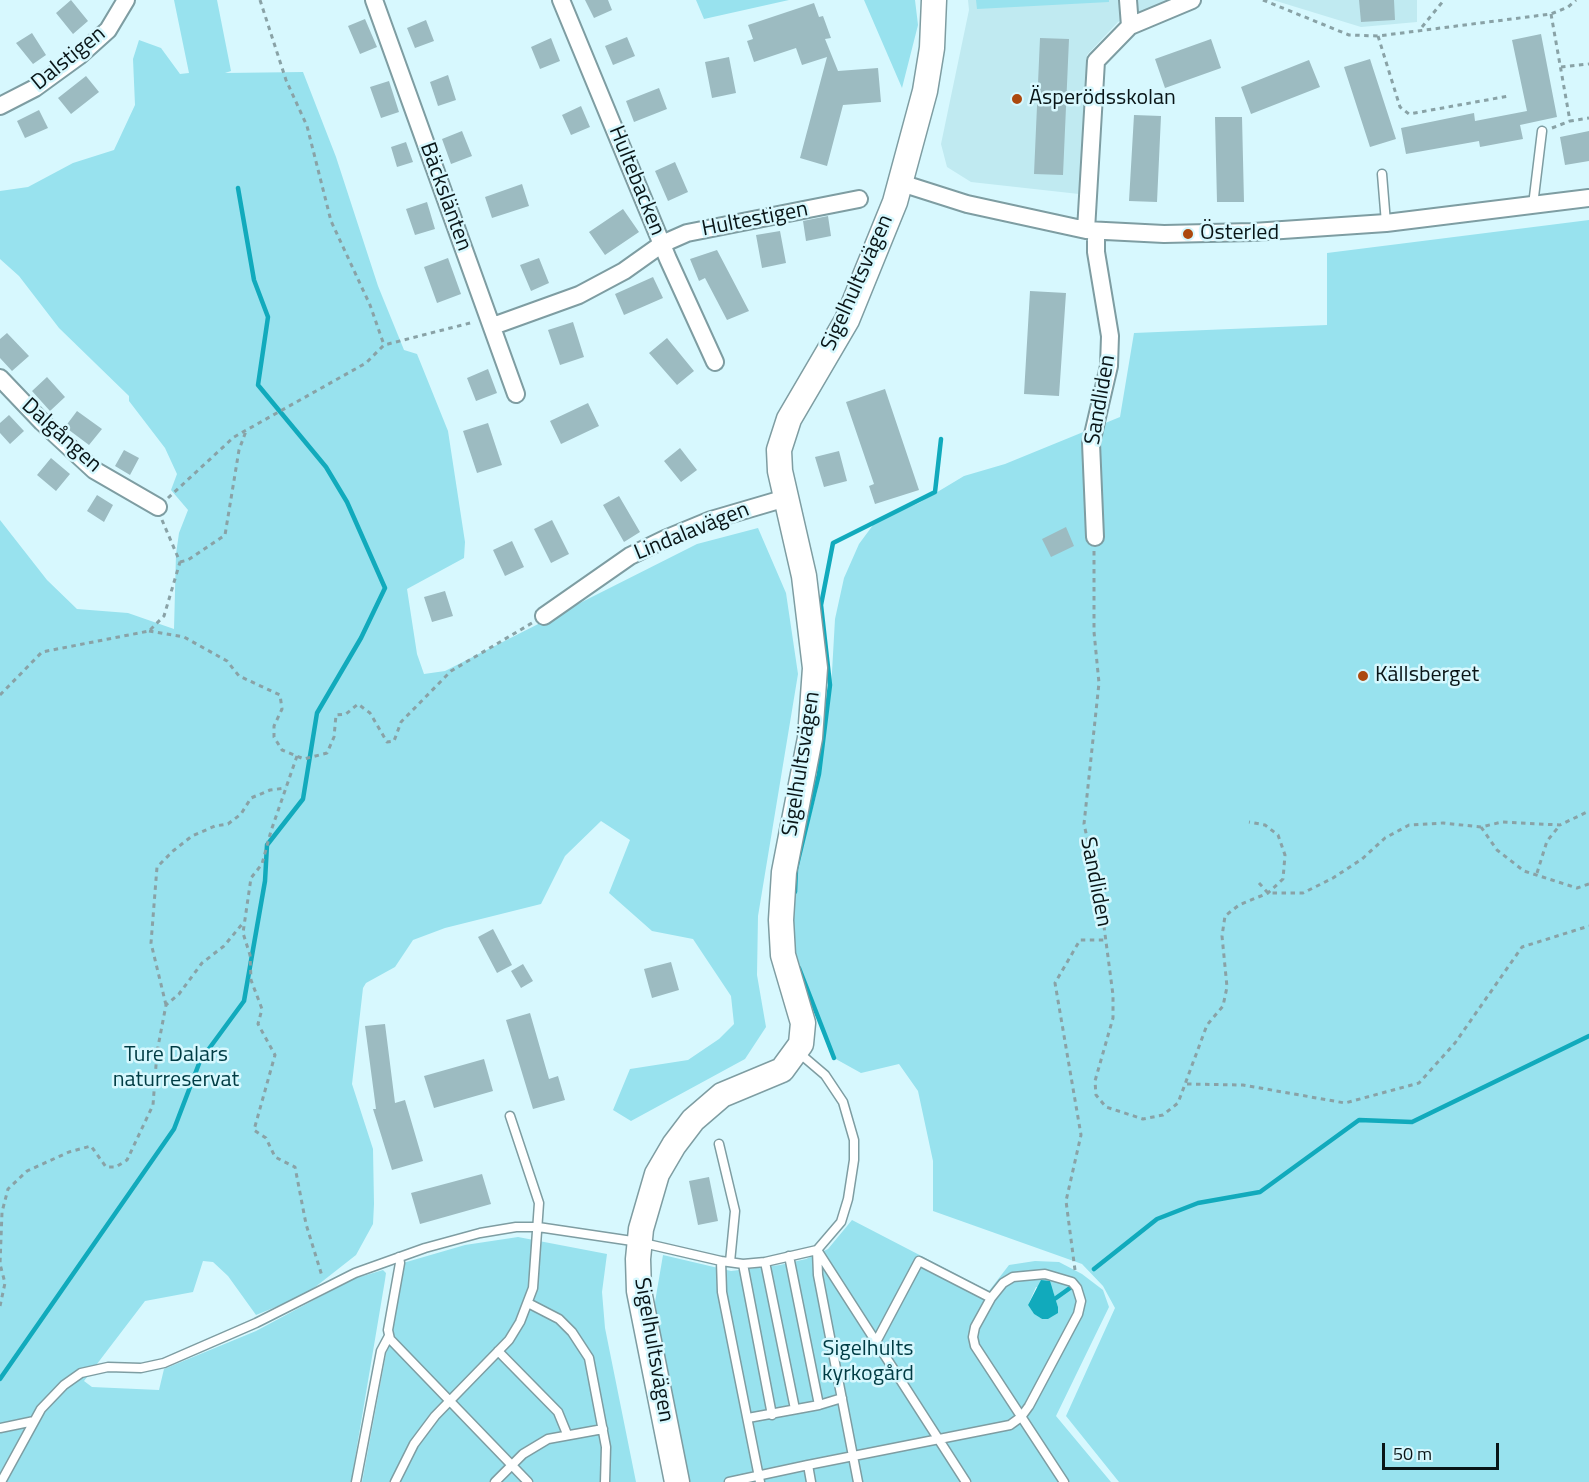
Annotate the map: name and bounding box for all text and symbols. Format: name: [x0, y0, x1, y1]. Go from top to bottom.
street label: Dalstigen: [27, 21, 111, 97]
place label: Äsperödsskolan: [1029, 86, 1176, 112]
marker: Äsperödsskolan: [1010, 92, 1024, 106]
street label: Hultebacken: [602, 122, 670, 240]
street label: Bäckslänten: [413, 139, 477, 255]
street label: Hultestigen: [700, 197, 810, 243]
street label: Sigelhultsvägen: [816, 211, 900, 355]
place label: Österled: [1200, 221, 1279, 247]
marker: Österled: [1181, 227, 1195, 241]
street label: Sandliden: [1080, 353, 1122, 447]
street label: Dalgången: [16, 393, 106, 479]
street label: Lindalavägen: [631, 497, 753, 567]
place label: Källsberget: [1375, 663, 1479, 689]
marker: Källsberget: [1356, 669, 1370, 683]
street label: Sigelhultsvägen: [778, 690, 826, 838]
street label: Sandliden: [1073, 835, 1117, 929]
park label: Ture Dalars naturreservat: [113, 1043, 239, 1094]
street label: Sigelhultsvägen: [627, 1276, 679, 1424]
park label: Sigelhults kyrkogård: [822, 1337, 914, 1388]
scale bar: [1385, 1431, 1502, 1469]
text: 50 m: [1393, 1440, 1432, 1467]

